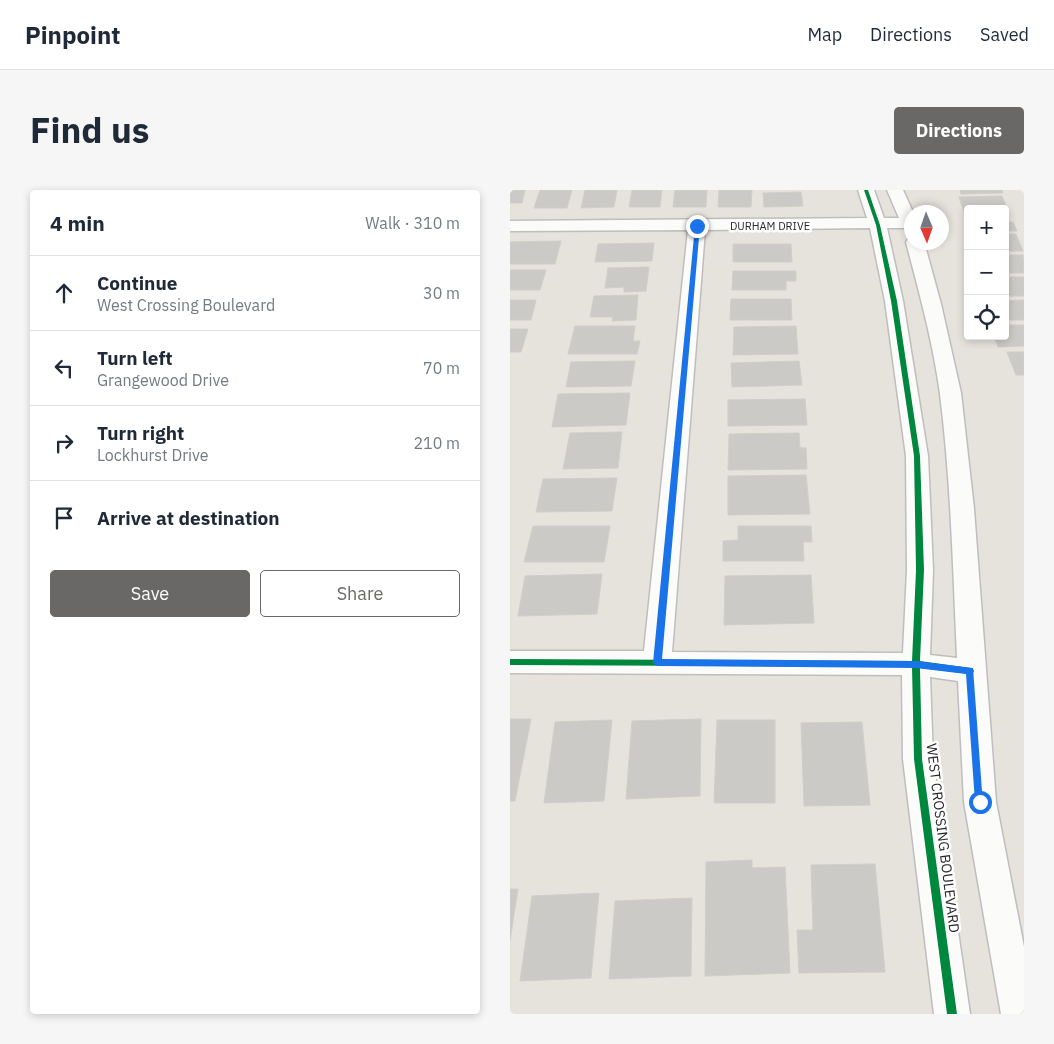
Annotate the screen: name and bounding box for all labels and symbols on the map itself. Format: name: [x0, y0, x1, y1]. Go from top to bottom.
north arrow: [904, 205, 949, 250]
route end: [686, 215, 709, 238]
street label: DURHAM DRIVE: [730, 219, 810, 233]
street label: WEST CROSSING BOULEVARD: [922, 742, 964, 934]
route start: [969, 791, 992, 814]

